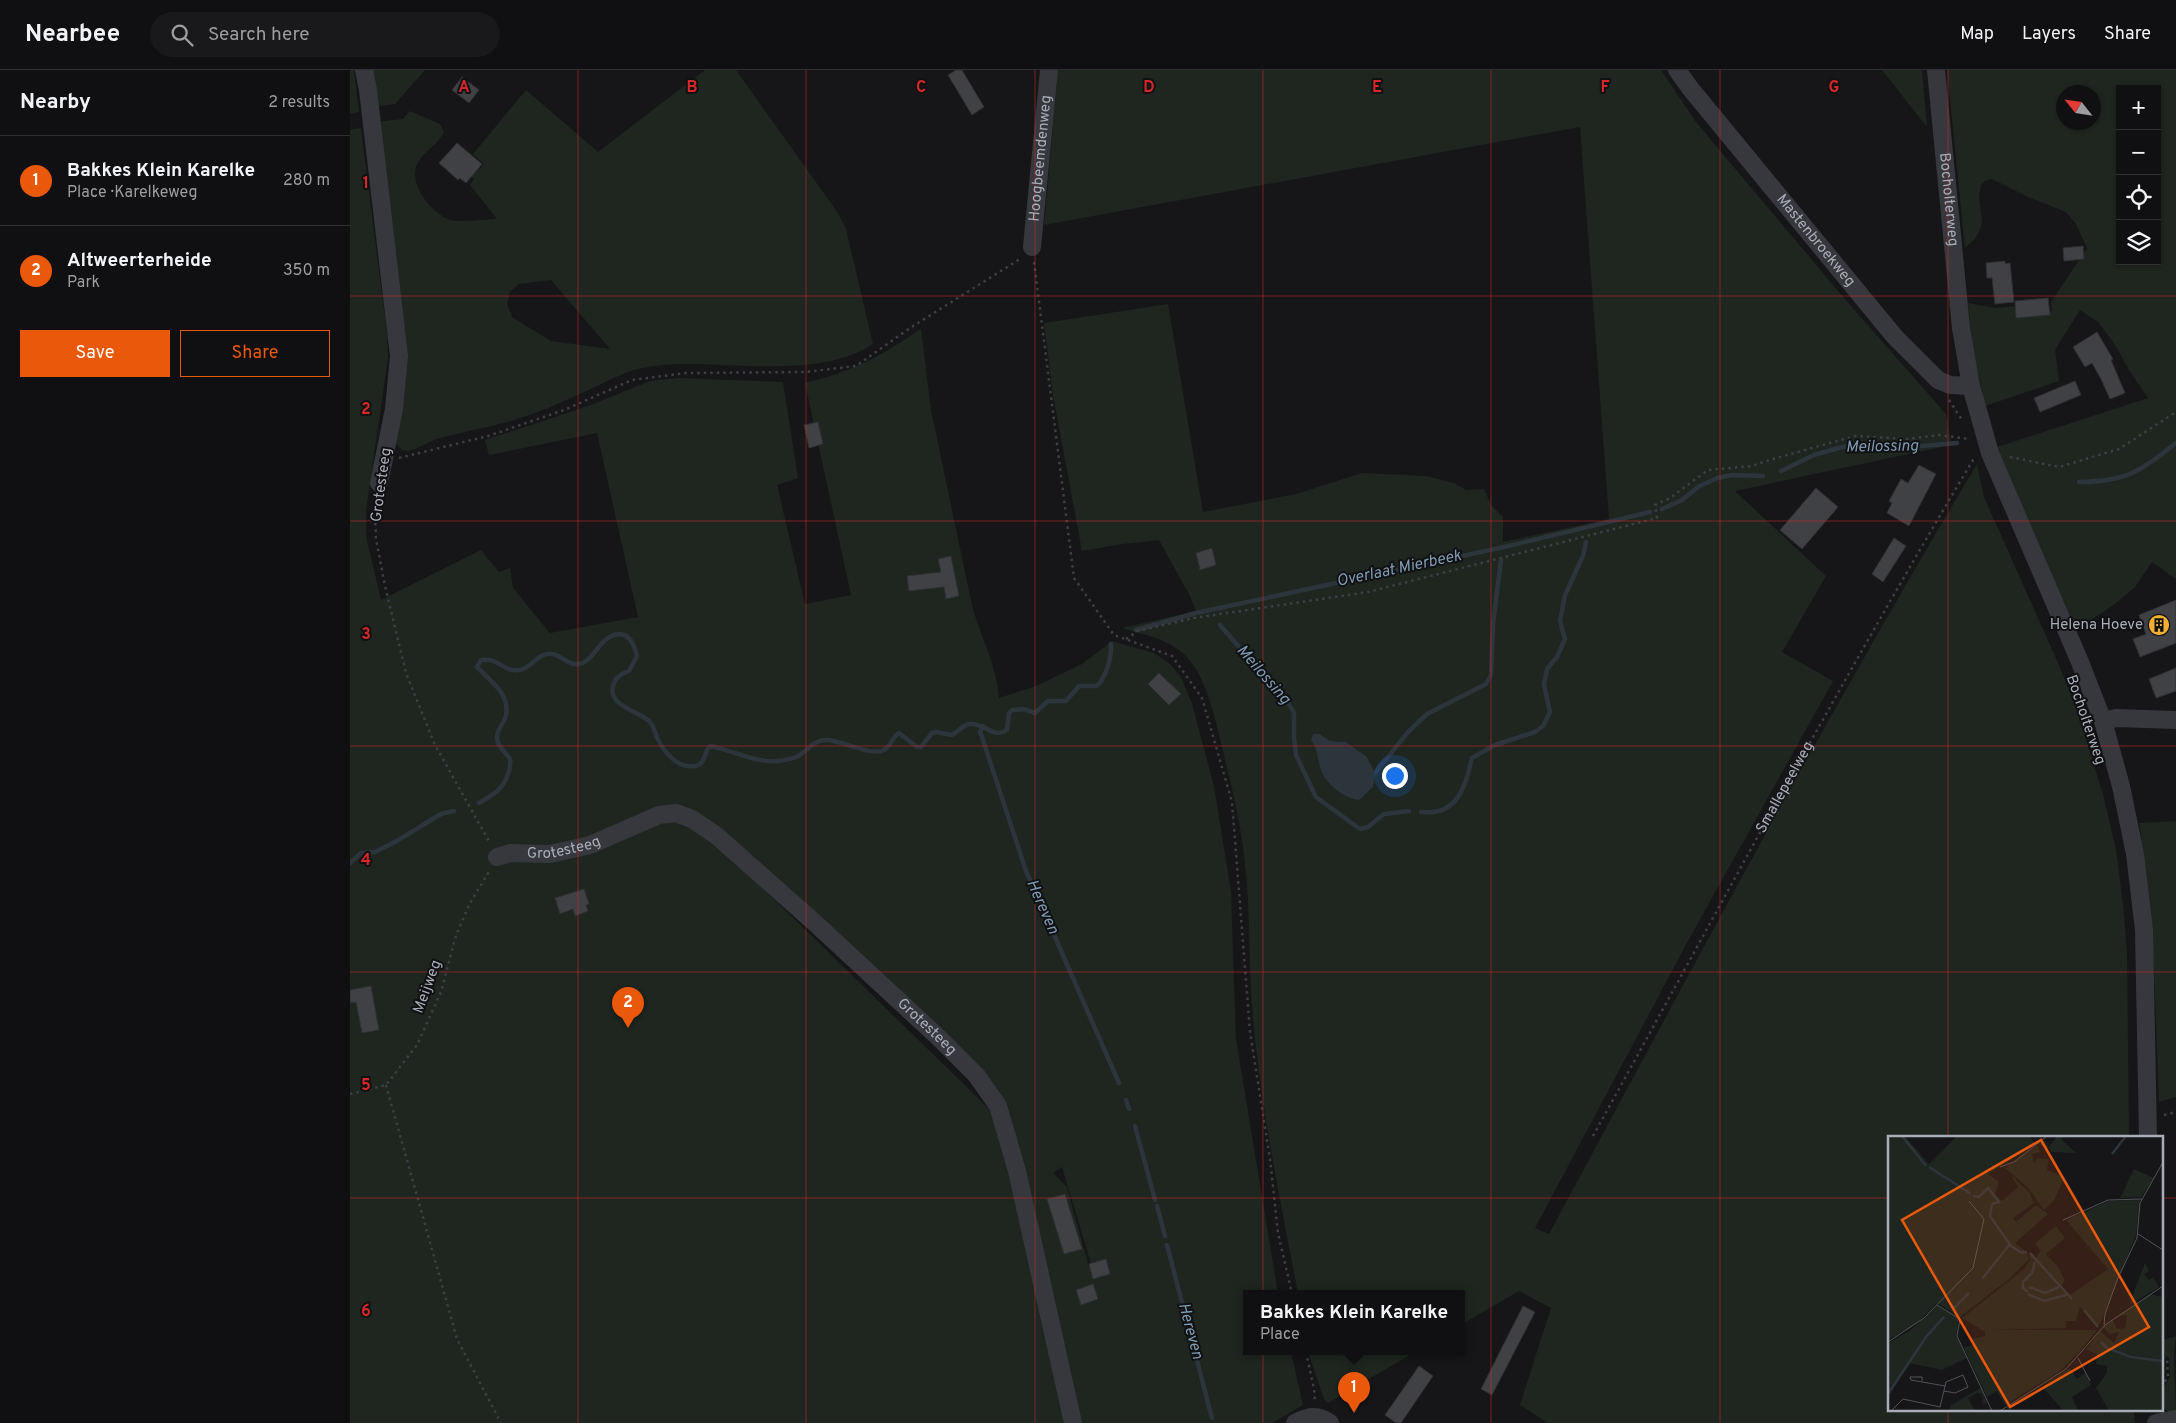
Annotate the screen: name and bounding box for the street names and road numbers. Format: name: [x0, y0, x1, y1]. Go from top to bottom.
street label: Hoogbeemdenweg: [1025, 94, 1056, 222]
street label: Bocholterweg: [1935, 152, 1963, 247]
street label: Mastenbroekweg: [1772, 191, 1859, 291]
street label: Grotesteeg: [367, 447, 397, 523]
street label: Bocholterweg: [2061, 672, 2109, 768]
street label: Smallepeelweg: [1752, 738, 1818, 837]
street label: Grotesteeg: [527, 832, 604, 864]
street label: Meijweg: [410, 958, 446, 1016]
street label: Grotesteeg: [893, 994, 961, 1060]

